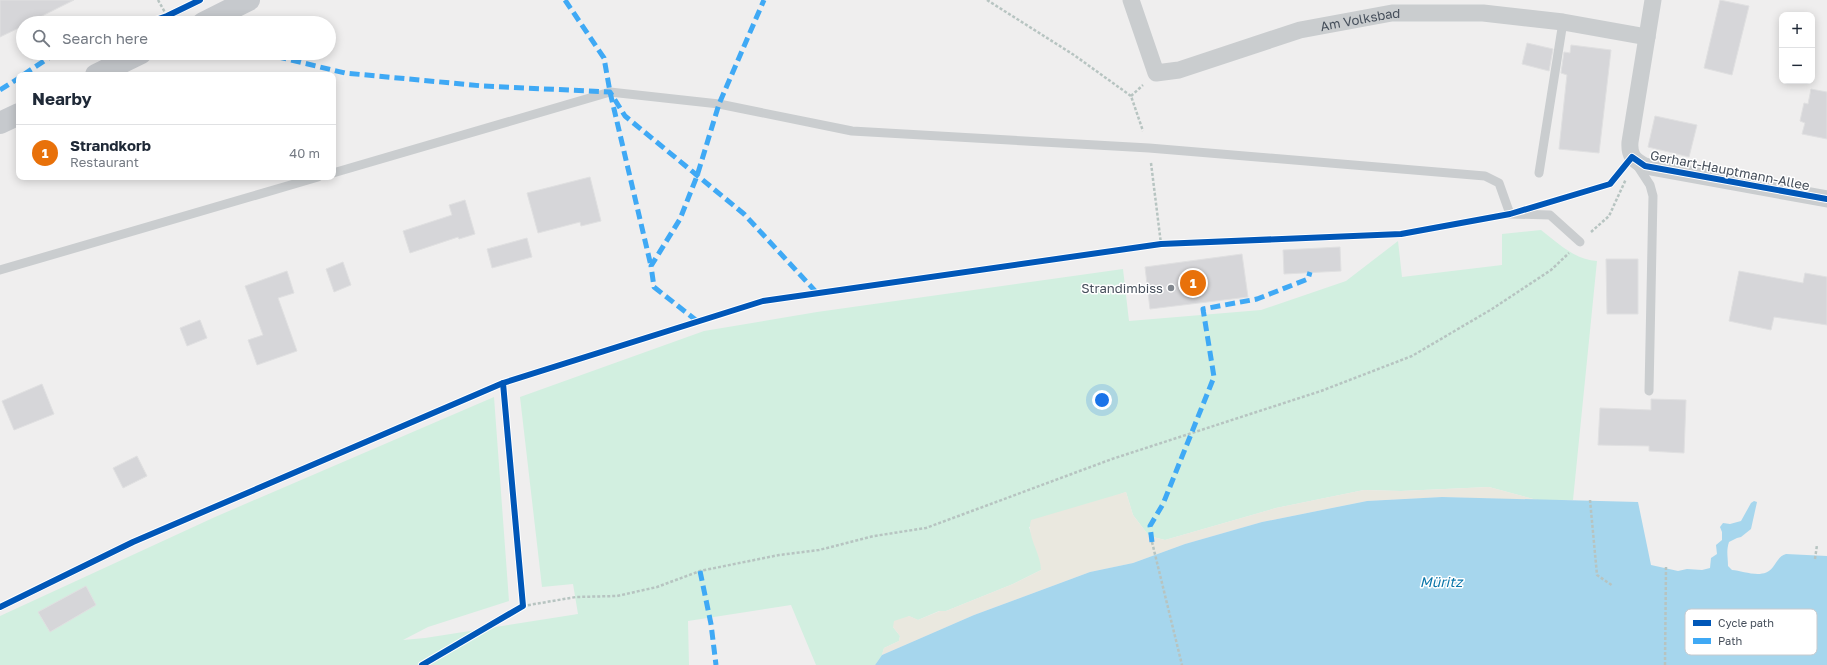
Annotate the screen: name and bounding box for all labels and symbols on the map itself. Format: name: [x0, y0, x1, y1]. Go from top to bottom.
street label: Am Volksbad: [1319, 5, 1400, 34]
street label: Gerhart-Hauptmann-Allee: [1649, 147, 1811, 193]
pin: 1: [1180, 268, 1206, 298]
place label: Strandimbiss: [1081, 280, 1163, 296]
marker: Strandimbiss: [1166, 283, 1176, 293]
your location: [1092, 390, 1112, 410]
water label: Müritz: [1420, 573, 1464, 590]
legend: [1685, 609, 1817, 655]
text: Cycle path: [1718, 616, 1774, 629]
text: Path: [1718, 634, 1742, 647]

